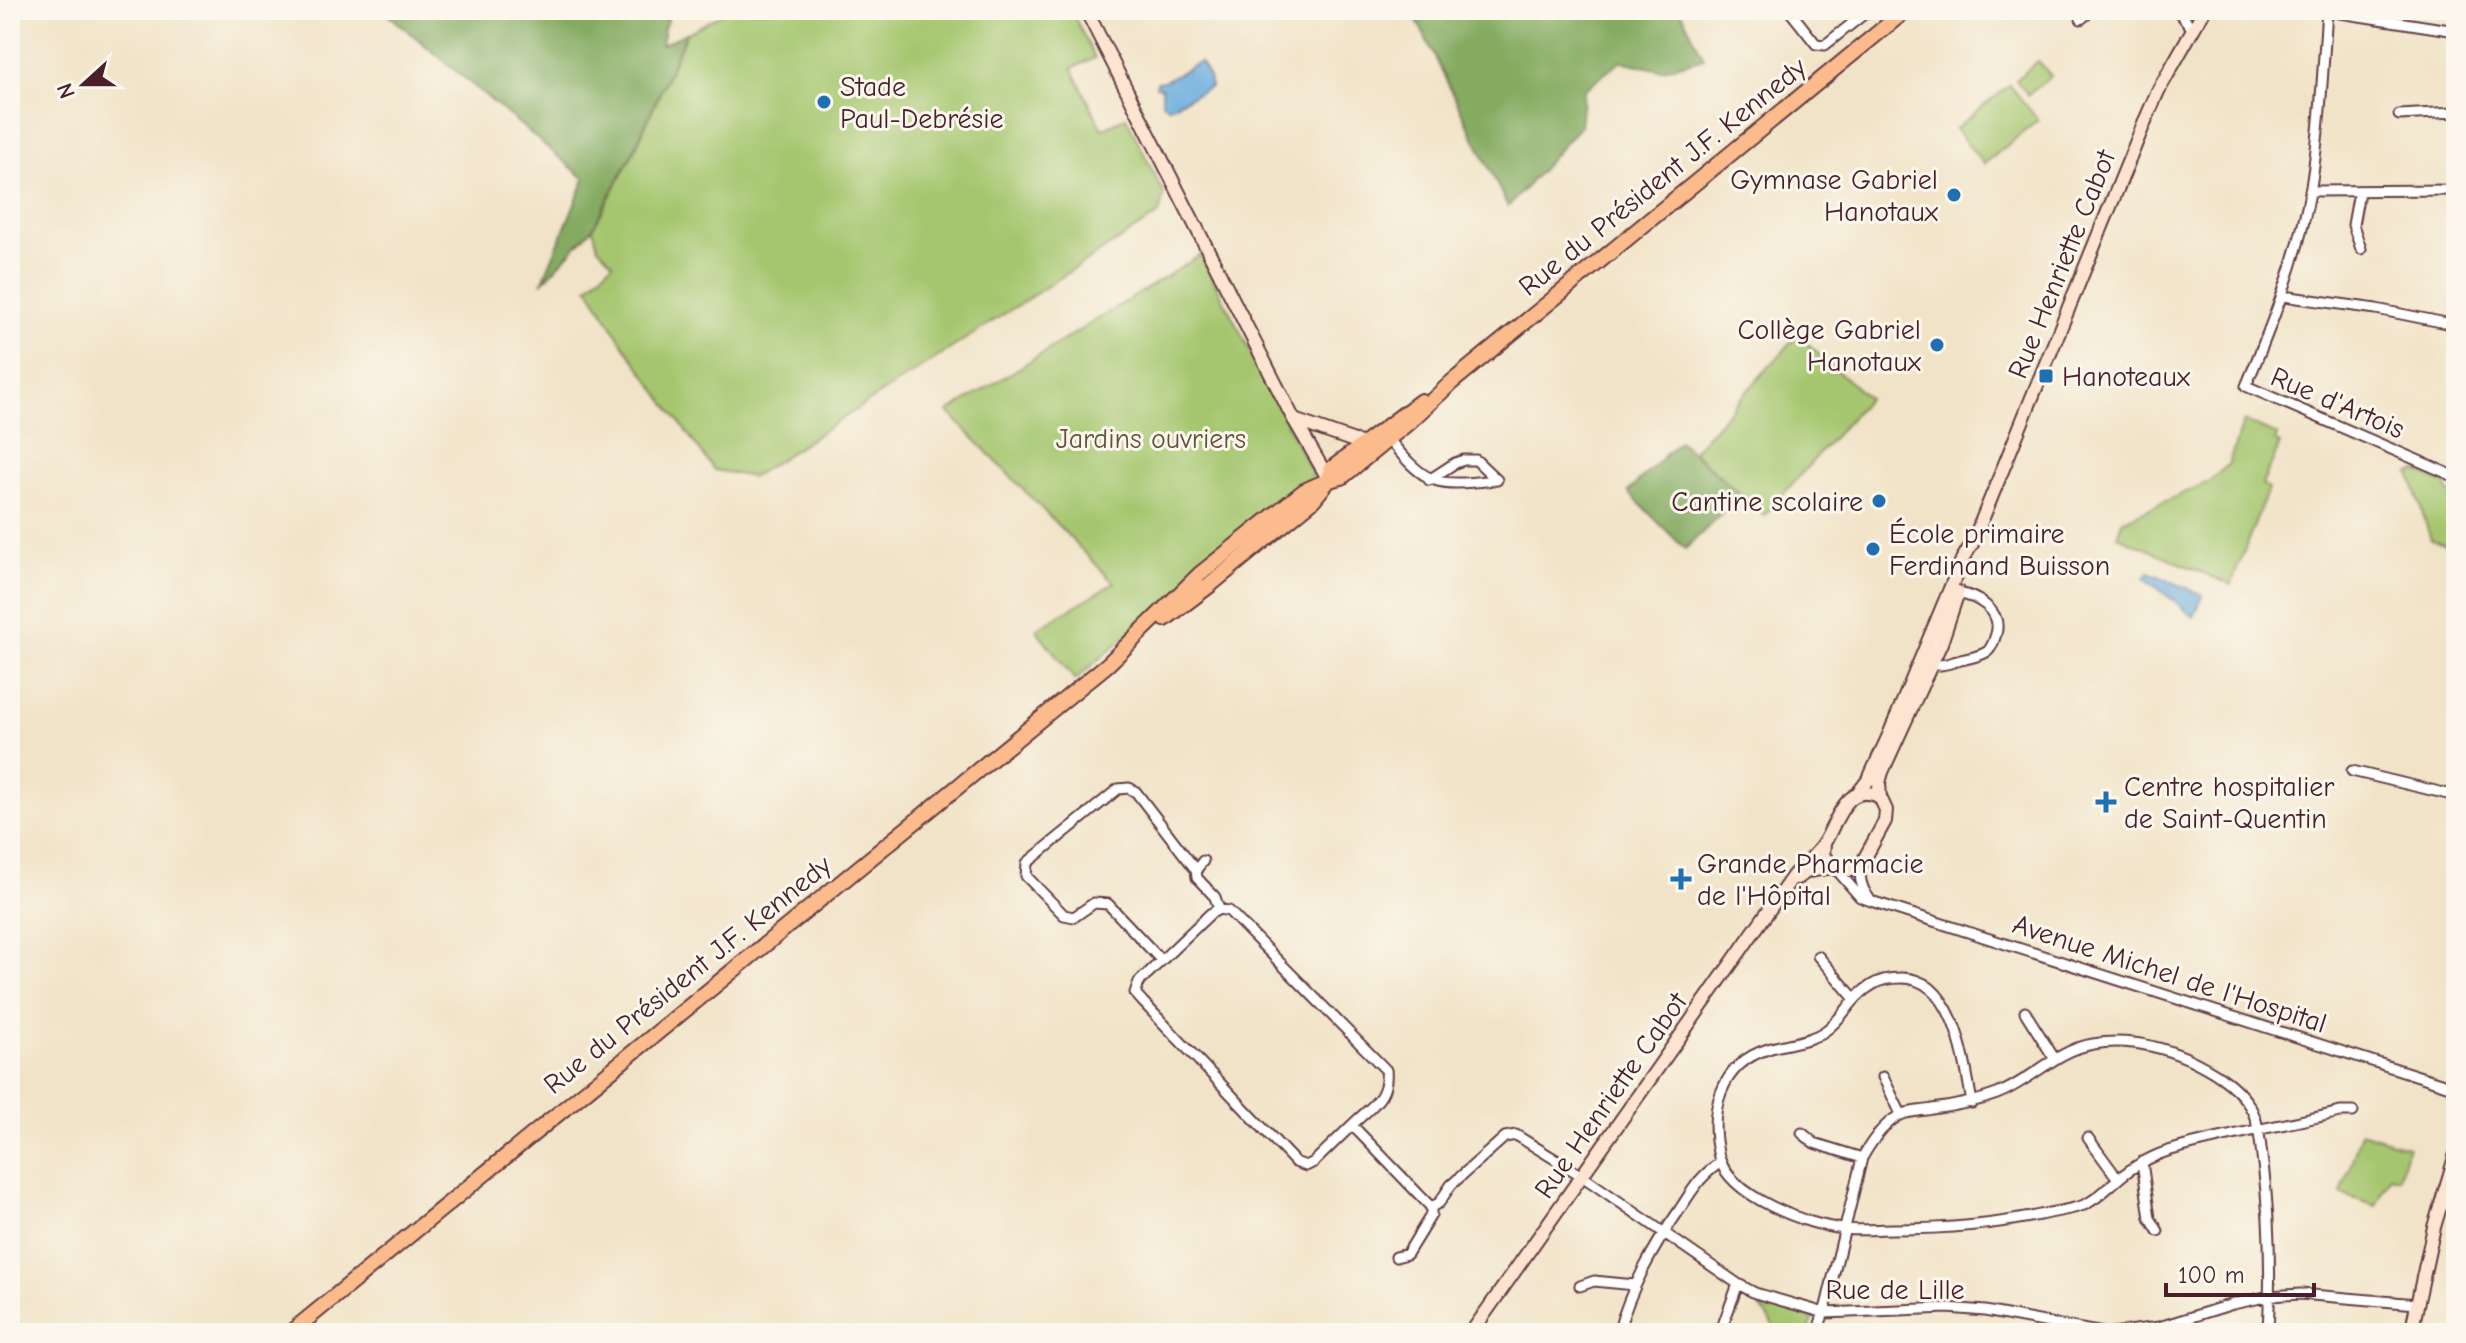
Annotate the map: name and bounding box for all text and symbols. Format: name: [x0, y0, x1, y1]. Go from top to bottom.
north arrow: [44, 44, 124, 124]
street label: Rue du Président J.F. Kennedy: [1513, 51, 1813, 303]
place label: Stade Paul-Debrésie: [840, 71, 1004, 135]
text: N: [52, 79, 81, 102]
marker: Stade Paul-Debrésie: [815, 93, 833, 111]
street label: Rue Henriette Cabot: [2002, 145, 2123, 383]
place label: Gymnase Gabriel Hanotaux: [1730, 164, 1939, 228]
marker: Gymnase Gabriel Hanotaux: [1945, 186, 1963, 204]
place label: Collège Gabriel Hanotaux: [1737, 314, 1922, 378]
marker: Collège Gabriel Hanotaux: [1928, 336, 1946, 354]
street label: Rue d'Artois: [2266, 360, 2409, 445]
place label: Hanoteaux: [2062, 361, 2191, 393]
marker: Hanoteaux: [2037, 367, 2055, 385]
park label: Jardins ouvriers: [1056, 423, 1246, 455]
place label: Cantine scolaire: [1671, 486, 1863, 518]
marker: Cantine scolaire: [1870, 492, 1888, 510]
place label: École primaire Ferdinand Buisson: [1889, 517, 2110, 582]
marker: École primaire Ferdinand Buisson: [1864, 540, 1882, 558]
place label: Centre hospitalier de Saint-Quentin: [2124, 771, 2334, 835]
marker: Centre hospitalier de Saint-Quentin: [2095, 791, 2117, 813]
place label: Grande Pharmacie de l'Hôpital: [1697, 848, 1924, 912]
street label: Rue du Président J.F. Kennedy: [538, 849, 838, 1101]
marker: Grande Pharmacie de l'Hôpital: [1672, 870, 1690, 888]
street label: Avenue Michel de l'Hospital: [2009, 908, 2331, 1040]
street label: Rue Henriette Cabot: [1528, 986, 1694, 1204]
scale bar: [2166, 1247, 2314, 1297]
text: 100 m: [2178, 1261, 2245, 1289]
street label: Rue de Lille: [1825, 1274, 1965, 1306]

